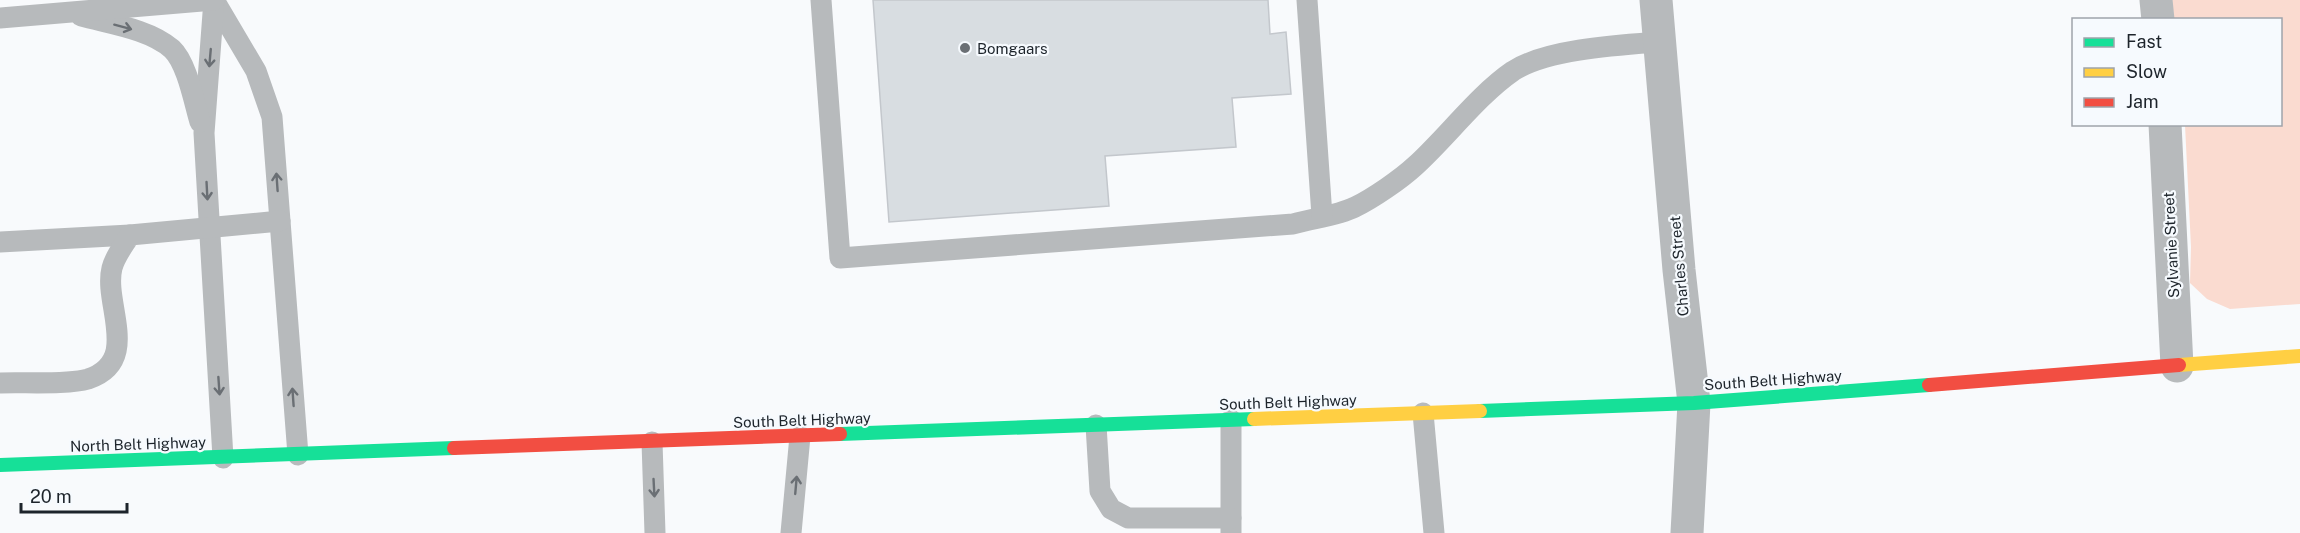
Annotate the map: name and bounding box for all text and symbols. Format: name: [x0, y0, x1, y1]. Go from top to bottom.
legend: [2072, 18, 2282, 126]
one-way arrow: [113, 22, 132, 34]
text: Fast: [2126, 31, 2162, 52]
place label: Bomgaars: [977, 40, 1048, 57]
marker: Bomgaars: [958, 41, 972, 55]
one-way arrow: [204, 48, 215, 68]
text: Slow: [2126, 61, 2167, 82]
text: Jam: [2126, 91, 2159, 112]
one-way arrow: [271, 172, 282, 192]
one-way arrow: [202, 181, 213, 201]
street label: Sylvanie Street: [2160, 191, 2182, 299]
street label: Charles Street: [1666, 215, 1692, 317]
street label: South Belt Highway: [1704, 367, 1842, 393]
one-way arrow: [213, 375, 224, 395]
one-way arrow: [288, 388, 299, 408]
street label: South Belt Highway: [1219, 391, 1357, 413]
street label: South Belt Highway: [733, 409, 871, 431]
street label: North Belt Highway: [70, 433, 206, 455]
one-way arrow: [791, 475, 802, 495]
scale bar: [21, 476, 128, 514]
one-way arrow: [648, 477, 659, 497]
text: 20 m: [30, 486, 72, 507]

